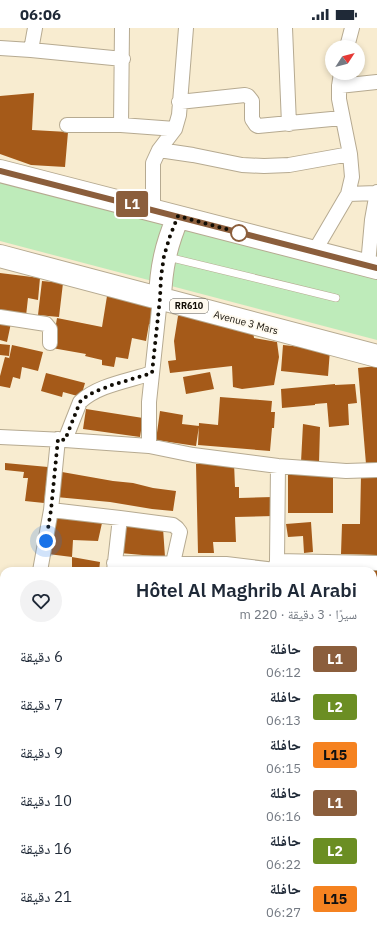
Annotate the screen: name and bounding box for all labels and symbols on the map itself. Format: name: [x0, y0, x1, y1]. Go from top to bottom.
north arrow: [325, 40, 365, 80]
line badge: L1: [114, 191, 150, 217]
unlabelled marker: [230, 224, 248, 242]
road number: RR610: [170, 299, 208, 313]
street label: Avenue 3 Mars: [212, 308, 280, 337]
your location: [36, 531, 56, 551]

